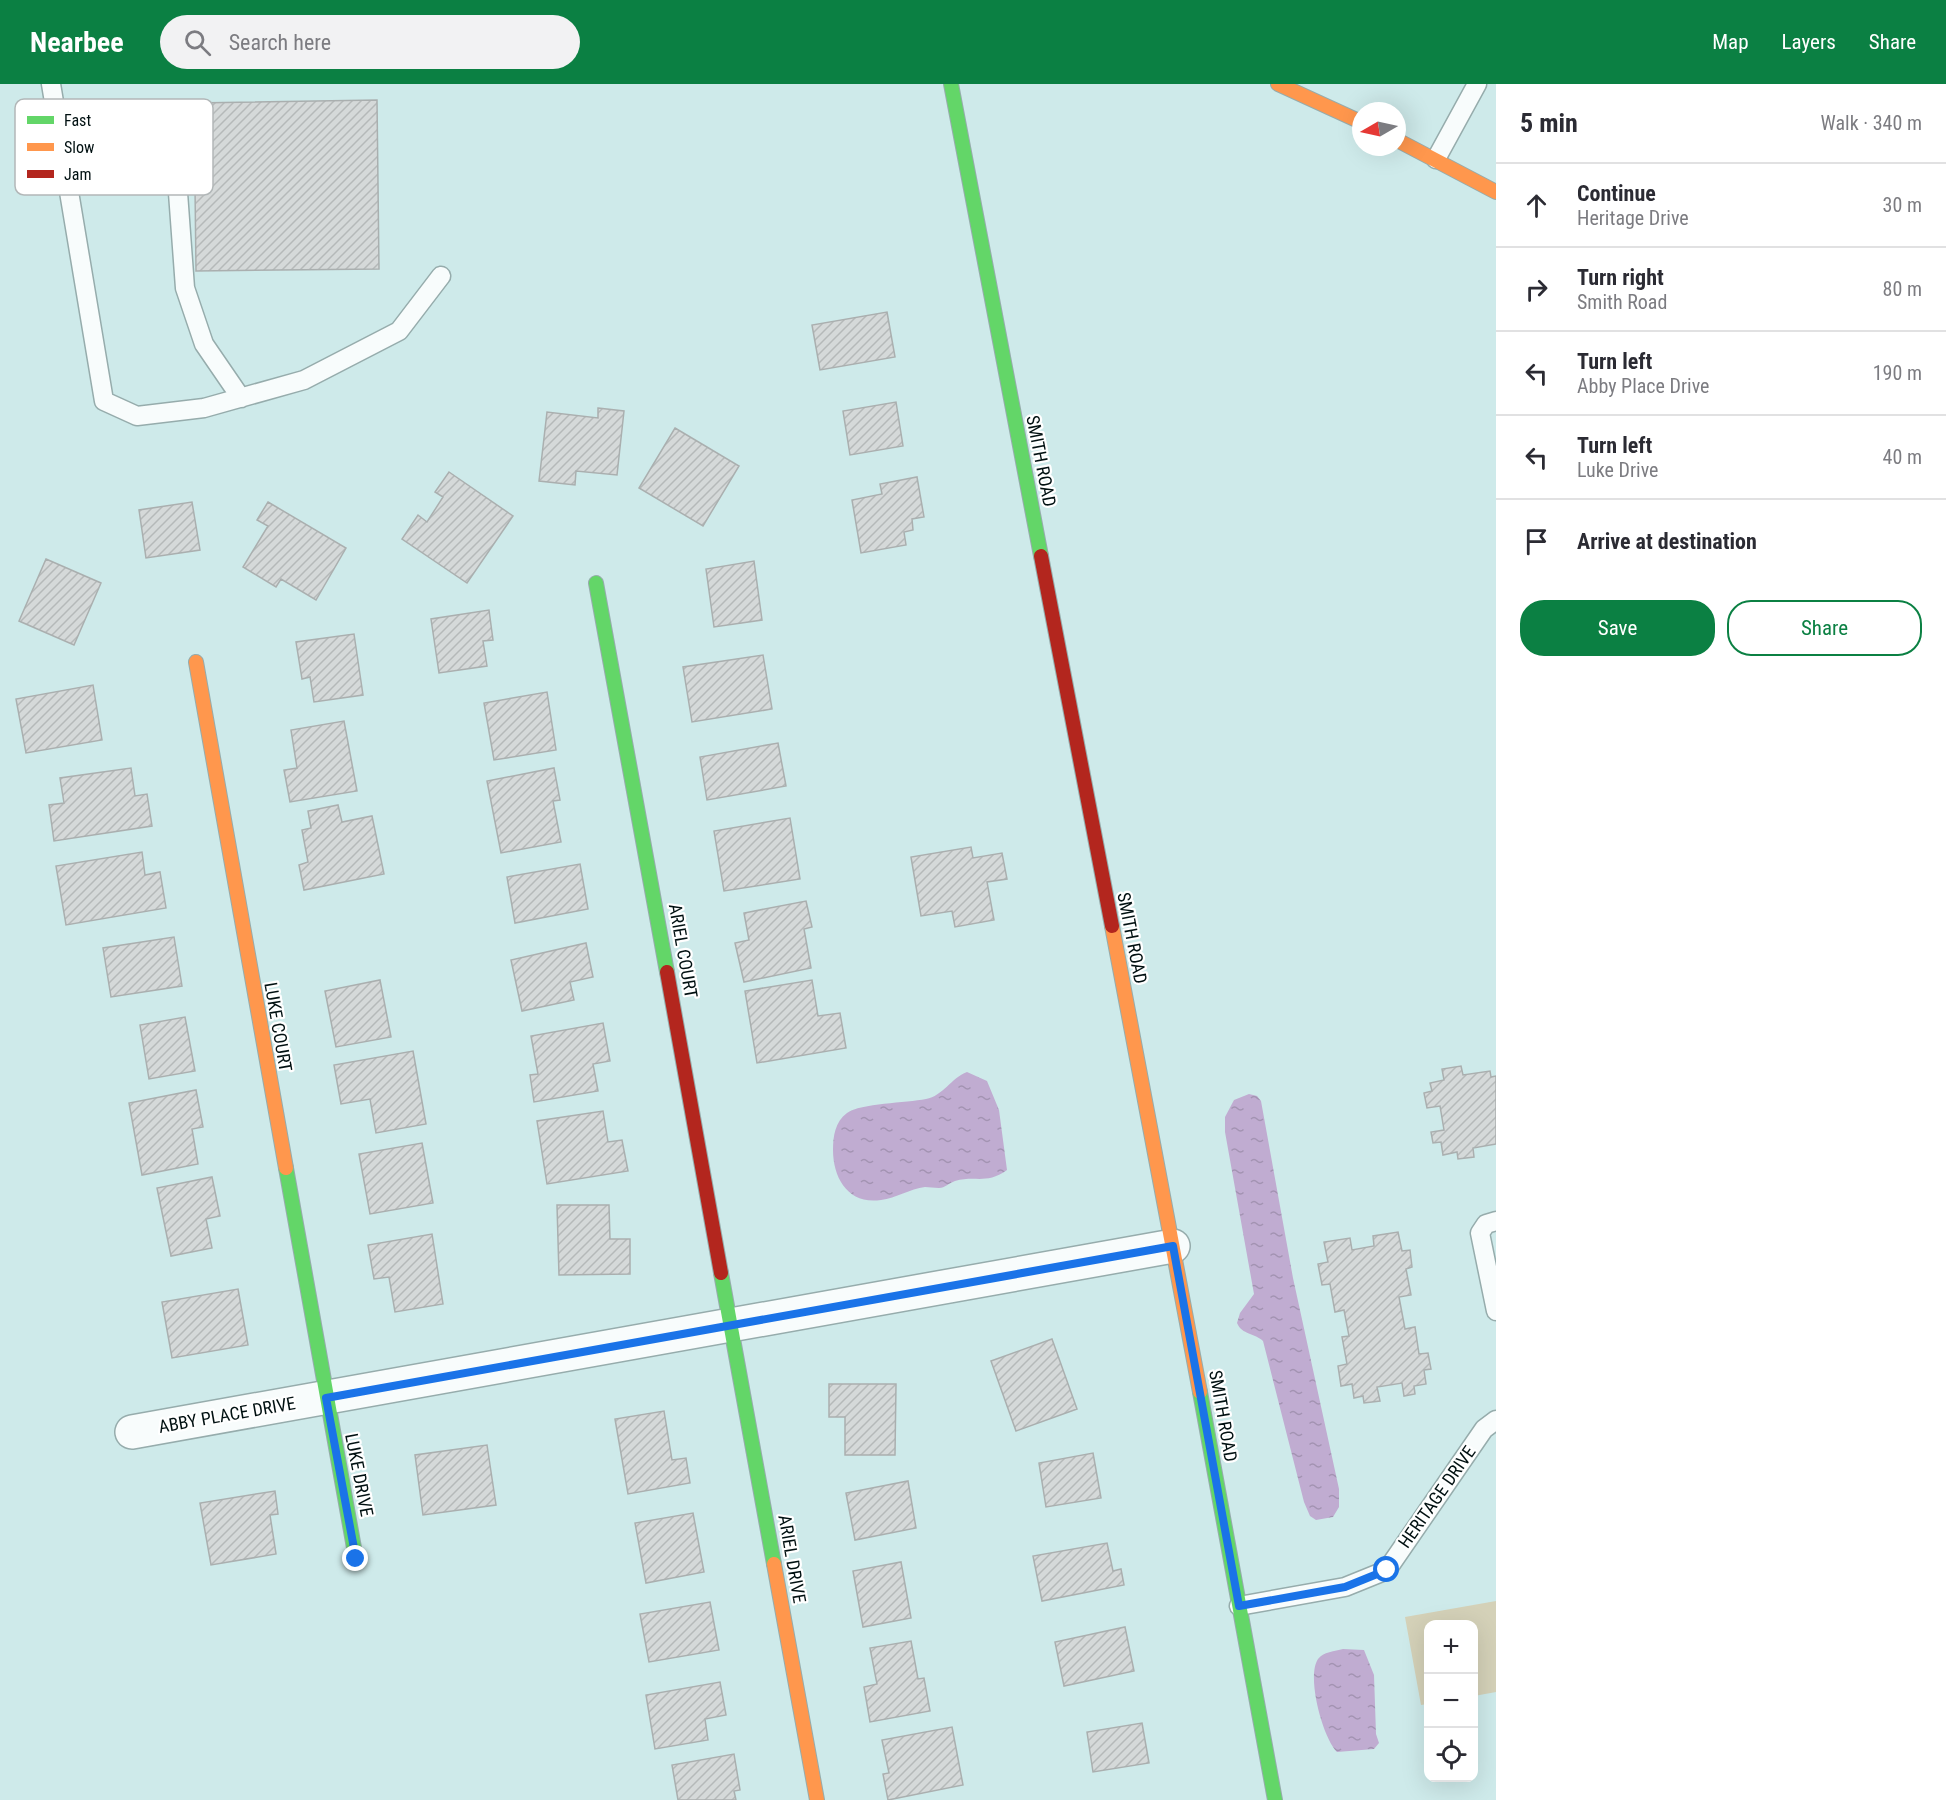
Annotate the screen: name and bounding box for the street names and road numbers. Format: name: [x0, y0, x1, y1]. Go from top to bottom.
street label: SMITH ROAD: [1022, 413, 1061, 508]
street label: SMITH ROAD: [1113, 890, 1152, 985]
street label: ARIEL COURT: [665, 902, 702, 1000]
street label: LUKE COURT: [260, 981, 297, 1073]
street label: SMITH ROAD: [1205, 1368, 1242, 1463]
street label: ABBY PLACE DRIVE: [157, 1392, 297, 1437]
street label: LUKE DRIVE: [341, 1431, 378, 1518]
street label: HERITAGE DRIVE: [1394, 1442, 1480, 1552]
street label: ARIEL DRIVE: [774, 1513, 811, 1605]

